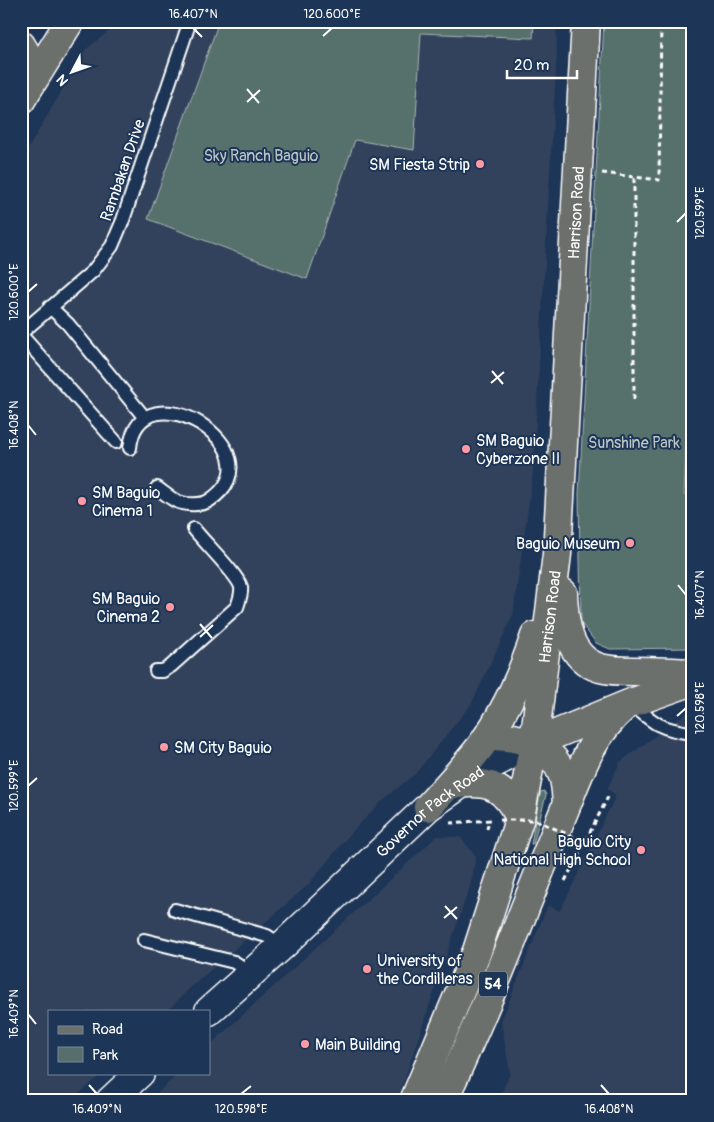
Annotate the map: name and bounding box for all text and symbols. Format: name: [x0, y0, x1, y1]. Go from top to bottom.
text: 16.407°N: [168, 7, 218, 22]
text: 120.600°E: [303, 7, 361, 22]
north arrow: [48, 48, 98, 98]
scale bar: [507, 48, 576, 80]
text: 20 m: [514, 56, 549, 75]
text: N: [53, 71, 72, 89]
street label: Rambakan Drive: [96, 117, 150, 224]
park label: Sky Ranch Baguio: [204, 146, 319, 166]
place label: SM Fiesta Strip: [369, 155, 470, 175]
marker: SM Fiesta Strip: [474, 158, 486, 170]
street label: Harrison Road: [564, 166, 589, 260]
text: 120.599°E: [693, 187, 708, 239]
text: 120.600°E: [7, 263, 22, 321]
text: 16.408°N: [7, 401, 22, 449]
place label: SM Baguio Cyberzone II: [476, 431, 560, 469]
park label: Sunshine Park: [588, 433, 680, 453]
marker: SM Baguio Cyberzone II: [460, 443, 472, 455]
place label: SM Baguio Cinema 1: [92, 483, 161, 521]
marker: SM Baguio Cinema 1: [76, 495, 88, 507]
place label: Baguio Museum: [516, 534, 620, 554]
marker: Baguio Museum: [624, 537, 636, 549]
street label: Harrison Road: [535, 569, 566, 664]
text: 16.407°N: [693, 570, 708, 620]
place label: SM Baguio Cinema 2: [92, 589, 160, 627]
marker: SM Baguio Cinema 2: [164, 601, 176, 613]
text: 120.598°E: [693, 682, 708, 734]
place label: SM City Baguio: [174, 738, 272, 758]
marker: SM City Baguio: [158, 741, 170, 753]
text: 120.599°E: [7, 760, 22, 812]
street label: Governor Pack Road: [372, 762, 488, 862]
place label: Baguio City National High School: [494, 832, 631, 870]
marker: Baguio City National High School: [635, 844, 647, 856]
place label: University of the Cordilleras: [376, 951, 473, 989]
marker: University of the Cordilleras: [361, 963, 373, 975]
road number: 54: [479, 972, 507, 996]
text: 16.409°N: [7, 989, 22, 1039]
legend: [48, 1010, 210, 1074]
text: Road: [92, 1020, 123, 1039]
place label: Main Building: [315, 1035, 401, 1055]
marker: Main Building: [299, 1038, 311, 1050]
text: Park: [92, 1046, 119, 1065]
text: 16.409°N: [72, 1102, 122, 1117]
text: 120.598°E: [215, 1102, 267, 1117]
text: 16.408°N: [585, 1102, 633, 1117]

